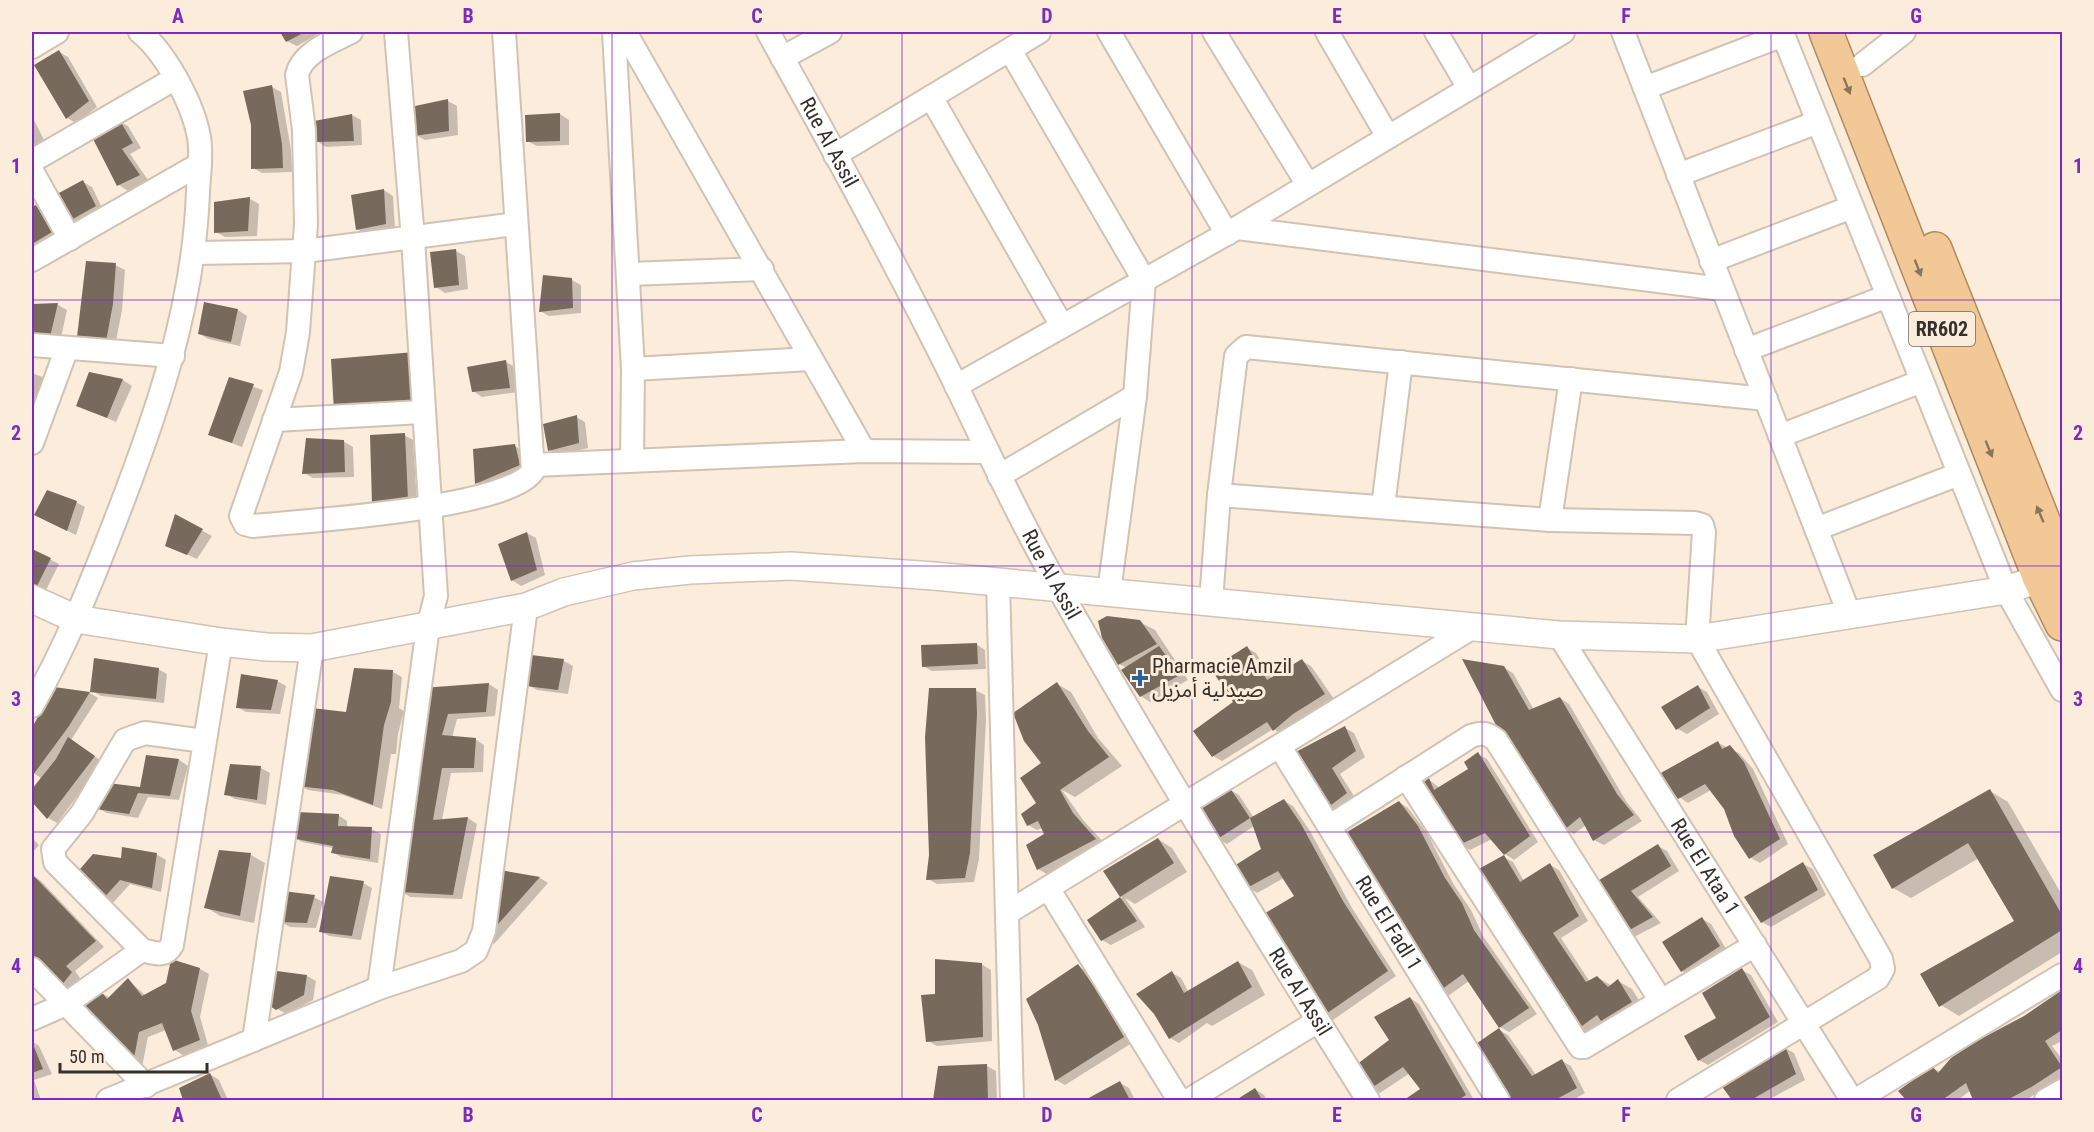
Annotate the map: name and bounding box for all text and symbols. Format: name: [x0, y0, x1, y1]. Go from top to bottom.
text: A: [172, 4, 184, 28]
text: B: [462, 4, 474, 28]
text: C: [751, 4, 763, 28]
text: D: [1041, 4, 1053, 28]
text: E: [1332, 4, 1342, 28]
text: F: [1621, 4, 1631, 28]
text: G: [1910, 4, 1922, 28]
one-way arrow: [1843, 77, 1852, 95]
street label: Rue Al Assil: [795, 93, 863, 191]
text: 1: [11, 154, 21, 178]
text: 1: [2073, 154, 2083, 178]
one-way arrow: [1914, 259, 1924, 277]
road number: RR602: [1909, 312, 1975, 346]
text: 2: [11, 421, 21, 445]
text: 2: [2073, 421, 2083, 445]
one-way arrow: [1985, 440, 1994, 458]
one-way arrow: [2035, 505, 2044, 522]
street label: Rue Al Assil: [1017, 525, 1086, 623]
place label: Pharmacie Amzil صيدلية أمزيل: [1152, 654, 1292, 702]
marker: Pharmacie Amzil صيدلية أمزيل: [1133, 671, 1147, 685]
text: 3: [11, 687, 21, 711]
text: 3: [2073, 687, 2083, 711]
street label: Rue El Ataa 1: [1666, 814, 1744, 920]
street label: Rue El Fadl 1: [1351, 872, 1427, 975]
street label: Rue Al Assil: [1264, 944, 1336, 1040]
text: 4: [11, 954, 21, 978]
text: 4: [2073, 954, 2083, 978]
scale bar: [60, 1036, 207, 1074]
text: 50 m: [69, 1046, 104, 1067]
text: A: [172, 1103, 184, 1127]
text: B: [462, 1103, 474, 1127]
text: C: [751, 1103, 763, 1127]
text: D: [1041, 1103, 1053, 1127]
text: E: [1332, 1103, 1342, 1127]
text: F: [1621, 1103, 1631, 1127]
text: G: [1910, 1103, 1922, 1127]

